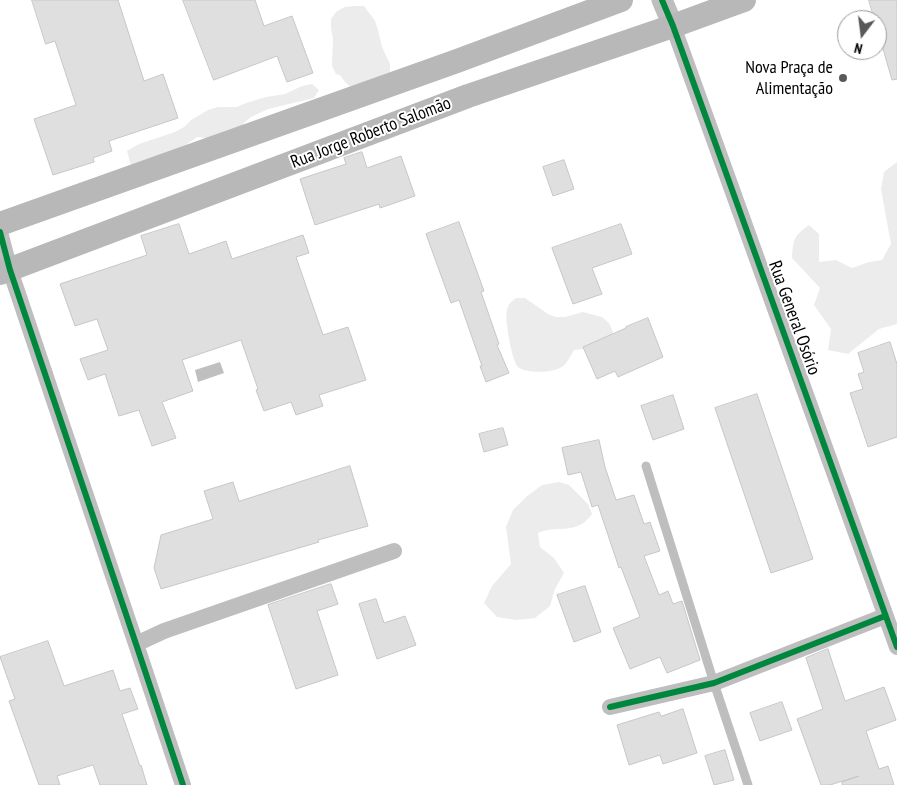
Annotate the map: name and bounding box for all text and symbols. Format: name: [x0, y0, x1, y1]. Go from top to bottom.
north arrow: [837, 10, 887, 60]
text: N: [852, 39, 864, 58]
place label: Nova Praça de Alimentação: [745, 57, 833, 100]
marker: Nova Praça de Alimentação: [837, 72, 849, 84]
street label: Rua Jorge Roberto Salomão: [288, 92, 454, 174]
street label: Rua General Osório: [763, 258, 825, 378]

